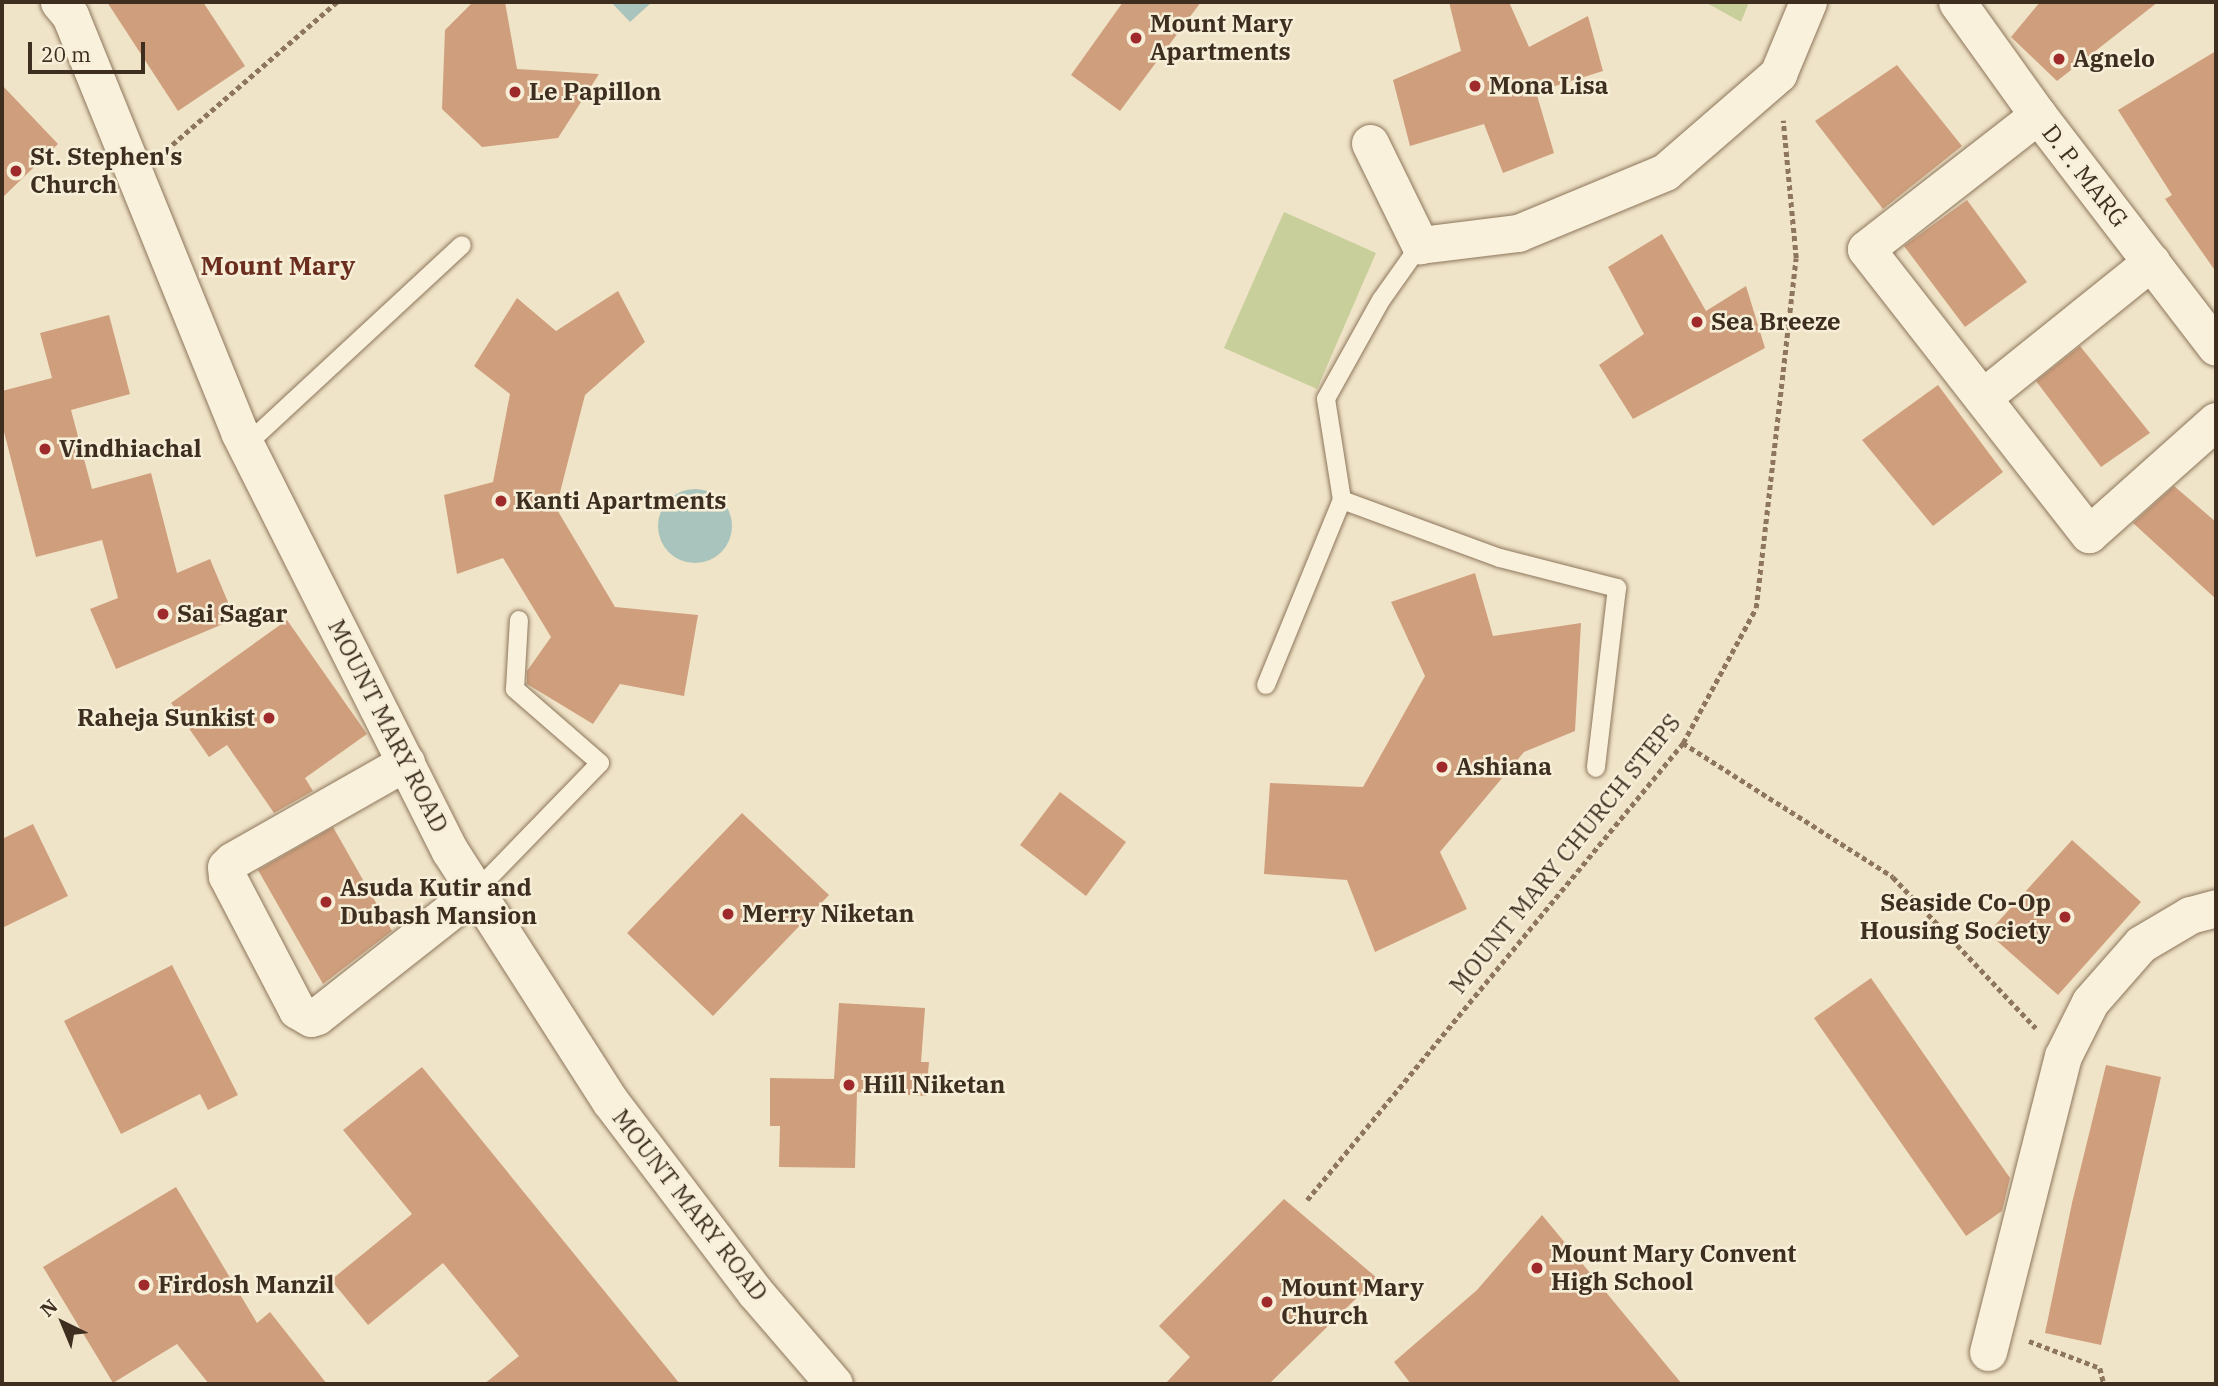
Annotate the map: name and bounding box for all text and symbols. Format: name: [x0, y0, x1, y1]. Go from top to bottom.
place label: Mount Mary Apartments: [1150, 10, 1293, 66]
scale bar: [32, 28, 149, 72]
marker: Mount Mary Apartments: [1128, 30, 1144, 46]
text: 20 m: [41, 40, 91, 68]
place label: Agnelo: [2073, 45, 2155, 73]
marker: Agnelo: [2051, 51, 2067, 67]
place label: Mona Lisa: [1489, 72, 1608, 100]
place label: Le Papillon: [529, 78, 661, 106]
marker: Mona Lisa: [1467, 78, 1483, 94]
marker: Le Papillon: [507, 84, 523, 100]
street label: D. P. MARG: [2036, 119, 2134, 233]
place label: St. Stephen's Church: [30, 143, 183, 199]
marker: St. Stephen's Church: [8, 163, 24, 179]
district label: Mount Mary: [201, 250, 355, 282]
place label: Sea Breeze: [1711, 308, 1841, 336]
marker: Sea Breeze: [1689, 314, 1705, 330]
place label: Vindhiachal: [59, 435, 202, 463]
marker: Vindhiachal: [37, 441, 53, 457]
place label: Kanti Apartments: [515, 487, 726, 515]
marker: Kanti Apartments: [493, 493, 509, 509]
place label: Sai Sagar: [177, 600, 287, 628]
marker: Sai Sagar: [155, 606, 171, 622]
street label: MOUNT MARY ROAD: [322, 615, 454, 837]
place label: Raheja Sunkist: [77, 704, 255, 732]
street label: MOUNT MARY CHURCH STEPS: [1443, 709, 1687, 999]
marker: Raheja Sunkist: [261, 710, 277, 726]
place label: Ashiana: [1456, 753, 1552, 781]
marker: Ashiana: [1434, 759, 1450, 775]
place label: Asuda Kutir and Dubash Mansion: [340, 874, 537, 930]
place label: Seaside Co-Op Housing Society: [1860, 889, 2051, 945]
marker: Asuda Kutir and Dubash Mansion: [318, 894, 334, 910]
place label: Merry Niketan: [742, 900, 914, 928]
marker: Merry Niketan: [720, 906, 736, 922]
marker: Seaside Co-Op Housing Society: [2057, 909, 2073, 925]
place label: Hill Niketan: [863, 1071, 1005, 1099]
marker: Hill Niketan: [841, 1077, 857, 1093]
street label: MOUNT MARY ROAD: [606, 1104, 774, 1306]
place label: Mount Mary Convent High School: [1551, 1240, 1796, 1296]
marker: Mount Mary Convent High School: [1529, 1260, 1545, 1276]
place label: Firdosh Manzil: [158, 1271, 334, 1299]
place label: Mount Mary Church: [1281, 1274, 1424, 1330]
marker: Firdosh Manzil: [136, 1277, 152, 1293]
north arrow: [28, 1288, 98, 1358]
text: N: [35, 1294, 62, 1322]
marker: Mount Mary Church: [1259, 1294, 1275, 1310]

